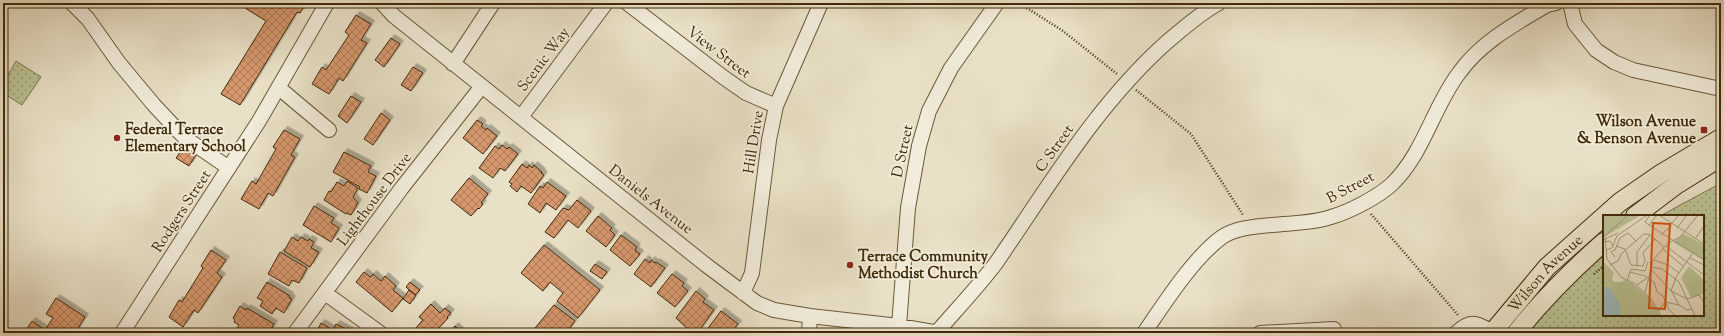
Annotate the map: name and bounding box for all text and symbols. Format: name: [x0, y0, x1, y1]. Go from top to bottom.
street label: View Street: [682, 22, 754, 84]
street label: Scenic Way: [513, 23, 576, 96]
street label: Hill Drive: [739, 109, 770, 175]
place label: Wilson Avenue & Benson Avenue: [1577, 112, 1696, 150]
place label: Federal Terrace Elementary School: [125, 120, 247, 158]
street label: C Street: [1031, 121, 1079, 177]
street label: D Street: [888, 123, 919, 180]
marker: Wilson Avenue & Benson Avenue: [1699, 125, 1709, 135]
marker: Federal Terrace Elementary School: [112, 133, 122, 143]
street label: Lighthouse Drive: [333, 149, 417, 251]
street label: Daniels Avenue: [603, 160, 697, 240]
street label: Rodgers Street: [148, 166, 217, 257]
street label: B Street: [1323, 167, 1378, 210]
inset map: [1603, 215, 1704, 316]
street label: Wilson Avenue: [1504, 231, 1588, 318]
place label: Terrace Community Methodist Church: [858, 247, 988, 285]
marker: Terrace Community Methodist Church: [845, 260, 855, 270]

